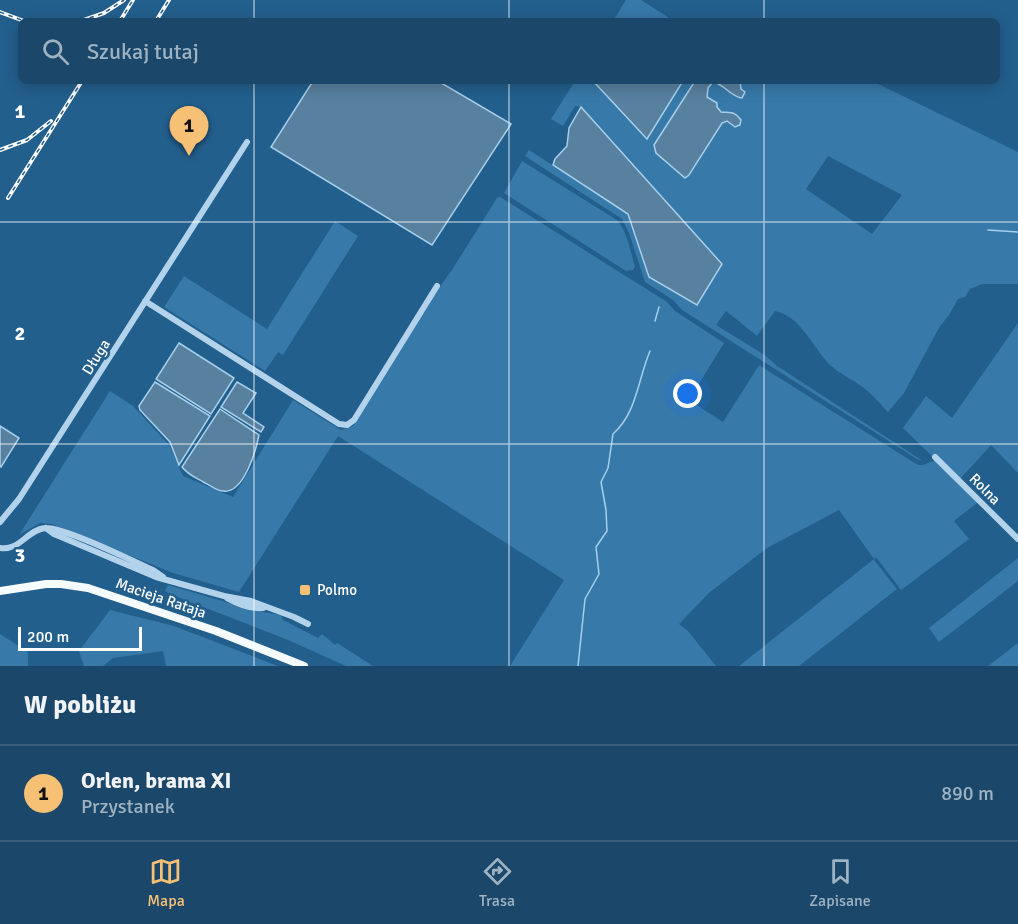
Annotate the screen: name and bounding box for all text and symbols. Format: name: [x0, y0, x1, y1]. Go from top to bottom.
search box: [18, 18, 1000, 84]
icon: search: [39, 35, 72, 68]
text: Szukaj tutaj: [87, 38, 199, 65]
text: 1: [15, 99, 26, 124]
pin: 1: [170, 106, 208, 156]
text: 2: [15, 321, 25, 346]
street label: Długa: [78, 336, 114, 378]
your location: [673, 379, 702, 408]
street label: Rolna: [966, 470, 1004, 508]
text: 3: [15, 543, 25, 568]
street label: Macieja Rataja: [113, 574, 209, 622]
place label: Polmo: [317, 581, 357, 599]
marker: Polmo: [298, 583, 312, 597]
scale bar: [18, 624, 142, 652]
text: 200 m: [27, 627, 69, 647]
text: W pobliżu: [24, 689, 136, 721]
text: Orlen, brama XI: [81, 767, 231, 794]
text: 1: [38, 781, 49, 806]
text: 890 m: [941, 781, 994, 806]
text: Przystanek: [81, 794, 175, 819]
tab: Mapa: [147, 855, 185, 911]
tab: Trasa: [479, 855, 515, 911]
tab: Zapisane: [809, 855, 871, 911]

